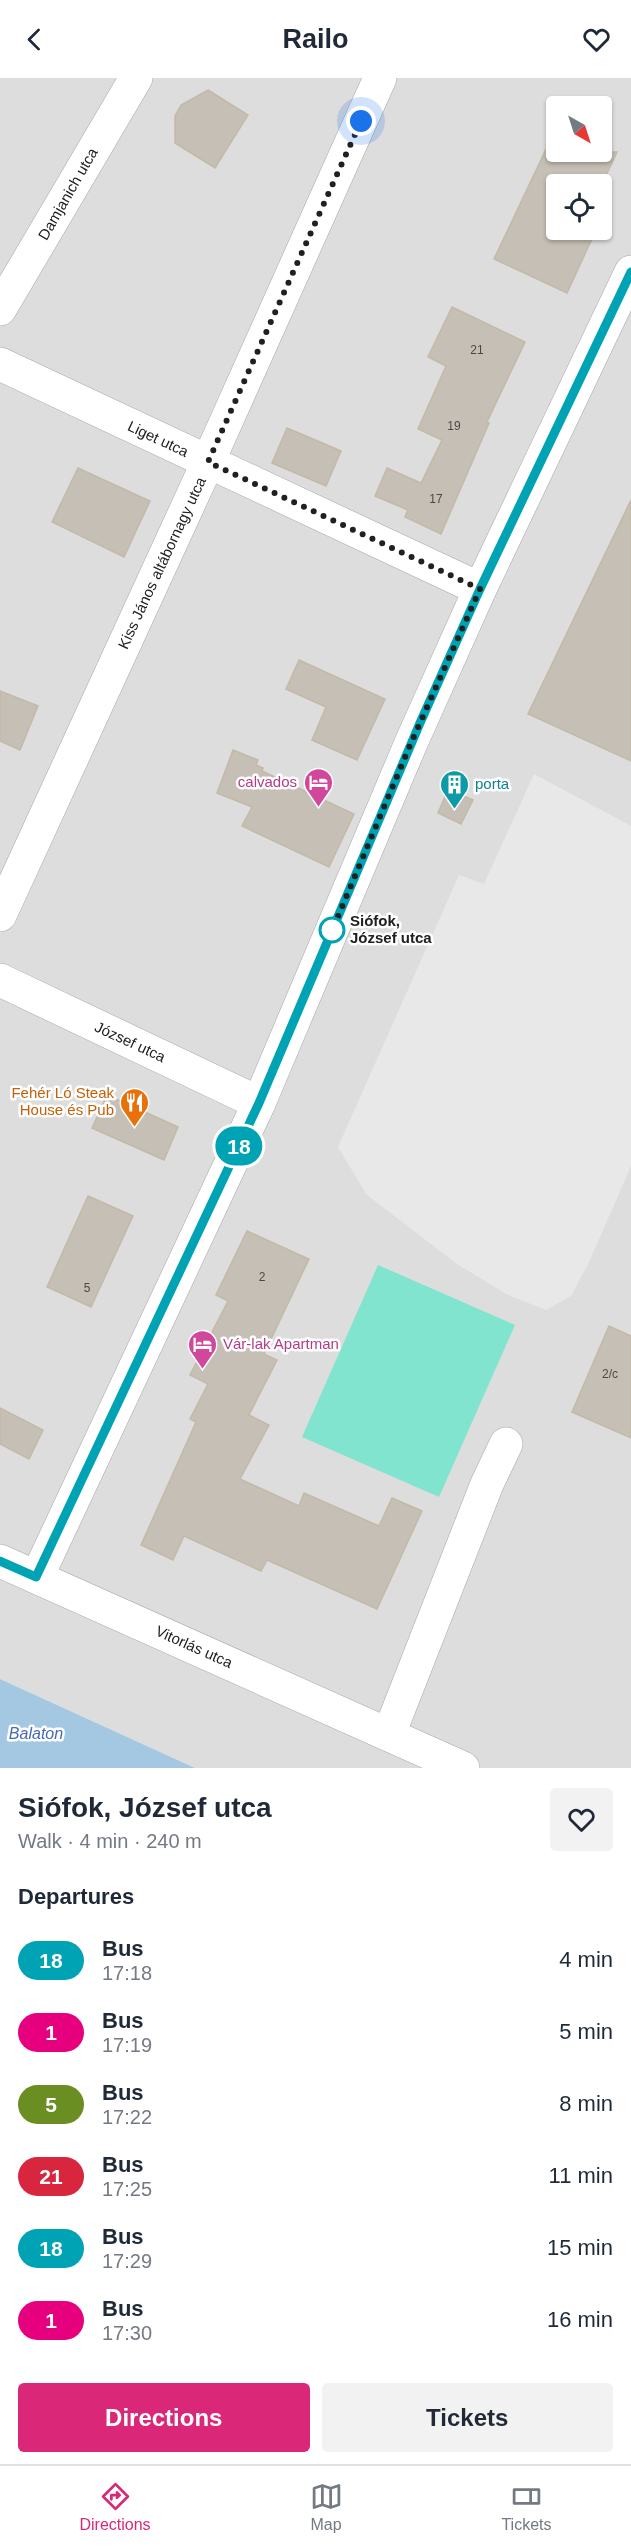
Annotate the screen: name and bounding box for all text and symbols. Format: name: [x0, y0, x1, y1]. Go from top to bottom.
icon: back: [18, 23, 51, 56]
icon: heart: [580, 23, 613, 56]
text: Railo: [282, 24, 349, 54]
north arrow: [546, 96, 612, 162]
map controls: [546, 96, 612, 240]
your location: [346, 106, 376, 136]
street label: Damjanich utca: [34, 144, 101, 243]
button: locate: [546, 174, 612, 240]
house number: 21: [470, 343, 484, 357]
street label: Liget utca: [125, 417, 192, 460]
house number: 19: [447, 419, 461, 433]
street label: Kiss János altábornagy utca: [114, 474, 209, 651]
house number: 17: [429, 492, 443, 506]
hotel icon: calvados: [302, 766, 334, 808]
building icon: porta: [438, 768, 470, 810]
place label: calvados: [238, 773, 297, 790]
place label: porta: [475, 775, 510, 792]
place label: Siófok, József utca: [350, 912, 432, 946]
marker: Siófok, József utca: [319, 917, 345, 943]
street label: József utca: [92, 1018, 169, 1066]
place label: Fehér Ló Steak House és Pub: [11, 1084, 114, 1118]
restaurant icon: Fehér Ló Steak House és Pub: [119, 1086, 151, 1128]
line badge: 18: [212, 1126, 266, 1166]
text: 18: [227, 1135, 251, 1158]
house number: 2: [259, 1270, 266, 1284]
house number: 5: [84, 1281, 91, 1295]
hotel icon: Vár-lak Apartman: [186, 1328, 218, 1370]
place label: Vár-lak Apartman: [223, 1335, 339, 1352]
house number: 2/c: [602, 1367, 618, 1381]
street label: Vitorlás utca: [153, 1622, 236, 1671]
water label: Balaton: [9, 1725, 63, 1742]
button: heart: [550, 1788, 613, 1851]
text: Siófok, József utca: [18, 1792, 272, 1823]
text: Walk · 4 min · 240 m: [18, 1830, 202, 1852]
text: Departures: [18, 1884, 134, 1909]
text: Bus: [102, 1936, 144, 1961]
text: 4 min: [559, 1947, 613, 1972]
text: 18: [39, 1949, 63, 1972]
text: 17:18: [102, 1962, 152, 1984]
text: Bus: [102, 2008, 144, 2033]
text: 5 min: [559, 2019, 613, 2044]
text: 1: [45, 2021, 57, 2044]
text: 17:19: [102, 2034, 152, 2056]
text: Bus: [102, 2080, 144, 2105]
text: 8 min: [559, 2091, 613, 2116]
text: 5: [45, 2093, 57, 2116]
text: 17:22: [102, 2106, 152, 2128]
text: Bus: [102, 2152, 144, 2177]
text: 11 min: [549, 2163, 613, 2188]
text: 21: [39, 2165, 63, 2188]
text: 17:25: [102, 2178, 152, 2200]
text: Bus: [102, 2224, 144, 2249]
text: 15 min: [547, 2235, 613, 2260]
text: 18: [39, 2237, 63, 2260]
text: 17:29: [102, 2250, 152, 2272]
text: Bus: [102, 2296, 144, 2321]
text: 16 min: [547, 2307, 613, 2332]
text: 1: [45, 2309, 57, 2332]
text: 17:30: [102, 2322, 152, 2344]
button: Directions: [18, 2383, 310, 2452]
button: Tickets: [322, 2383, 613, 2452]
tab: Directions: [79, 2480, 151, 2534]
tab: Map: [310, 2480, 343, 2534]
tab: Tickets: [501, 2480, 552, 2534]

